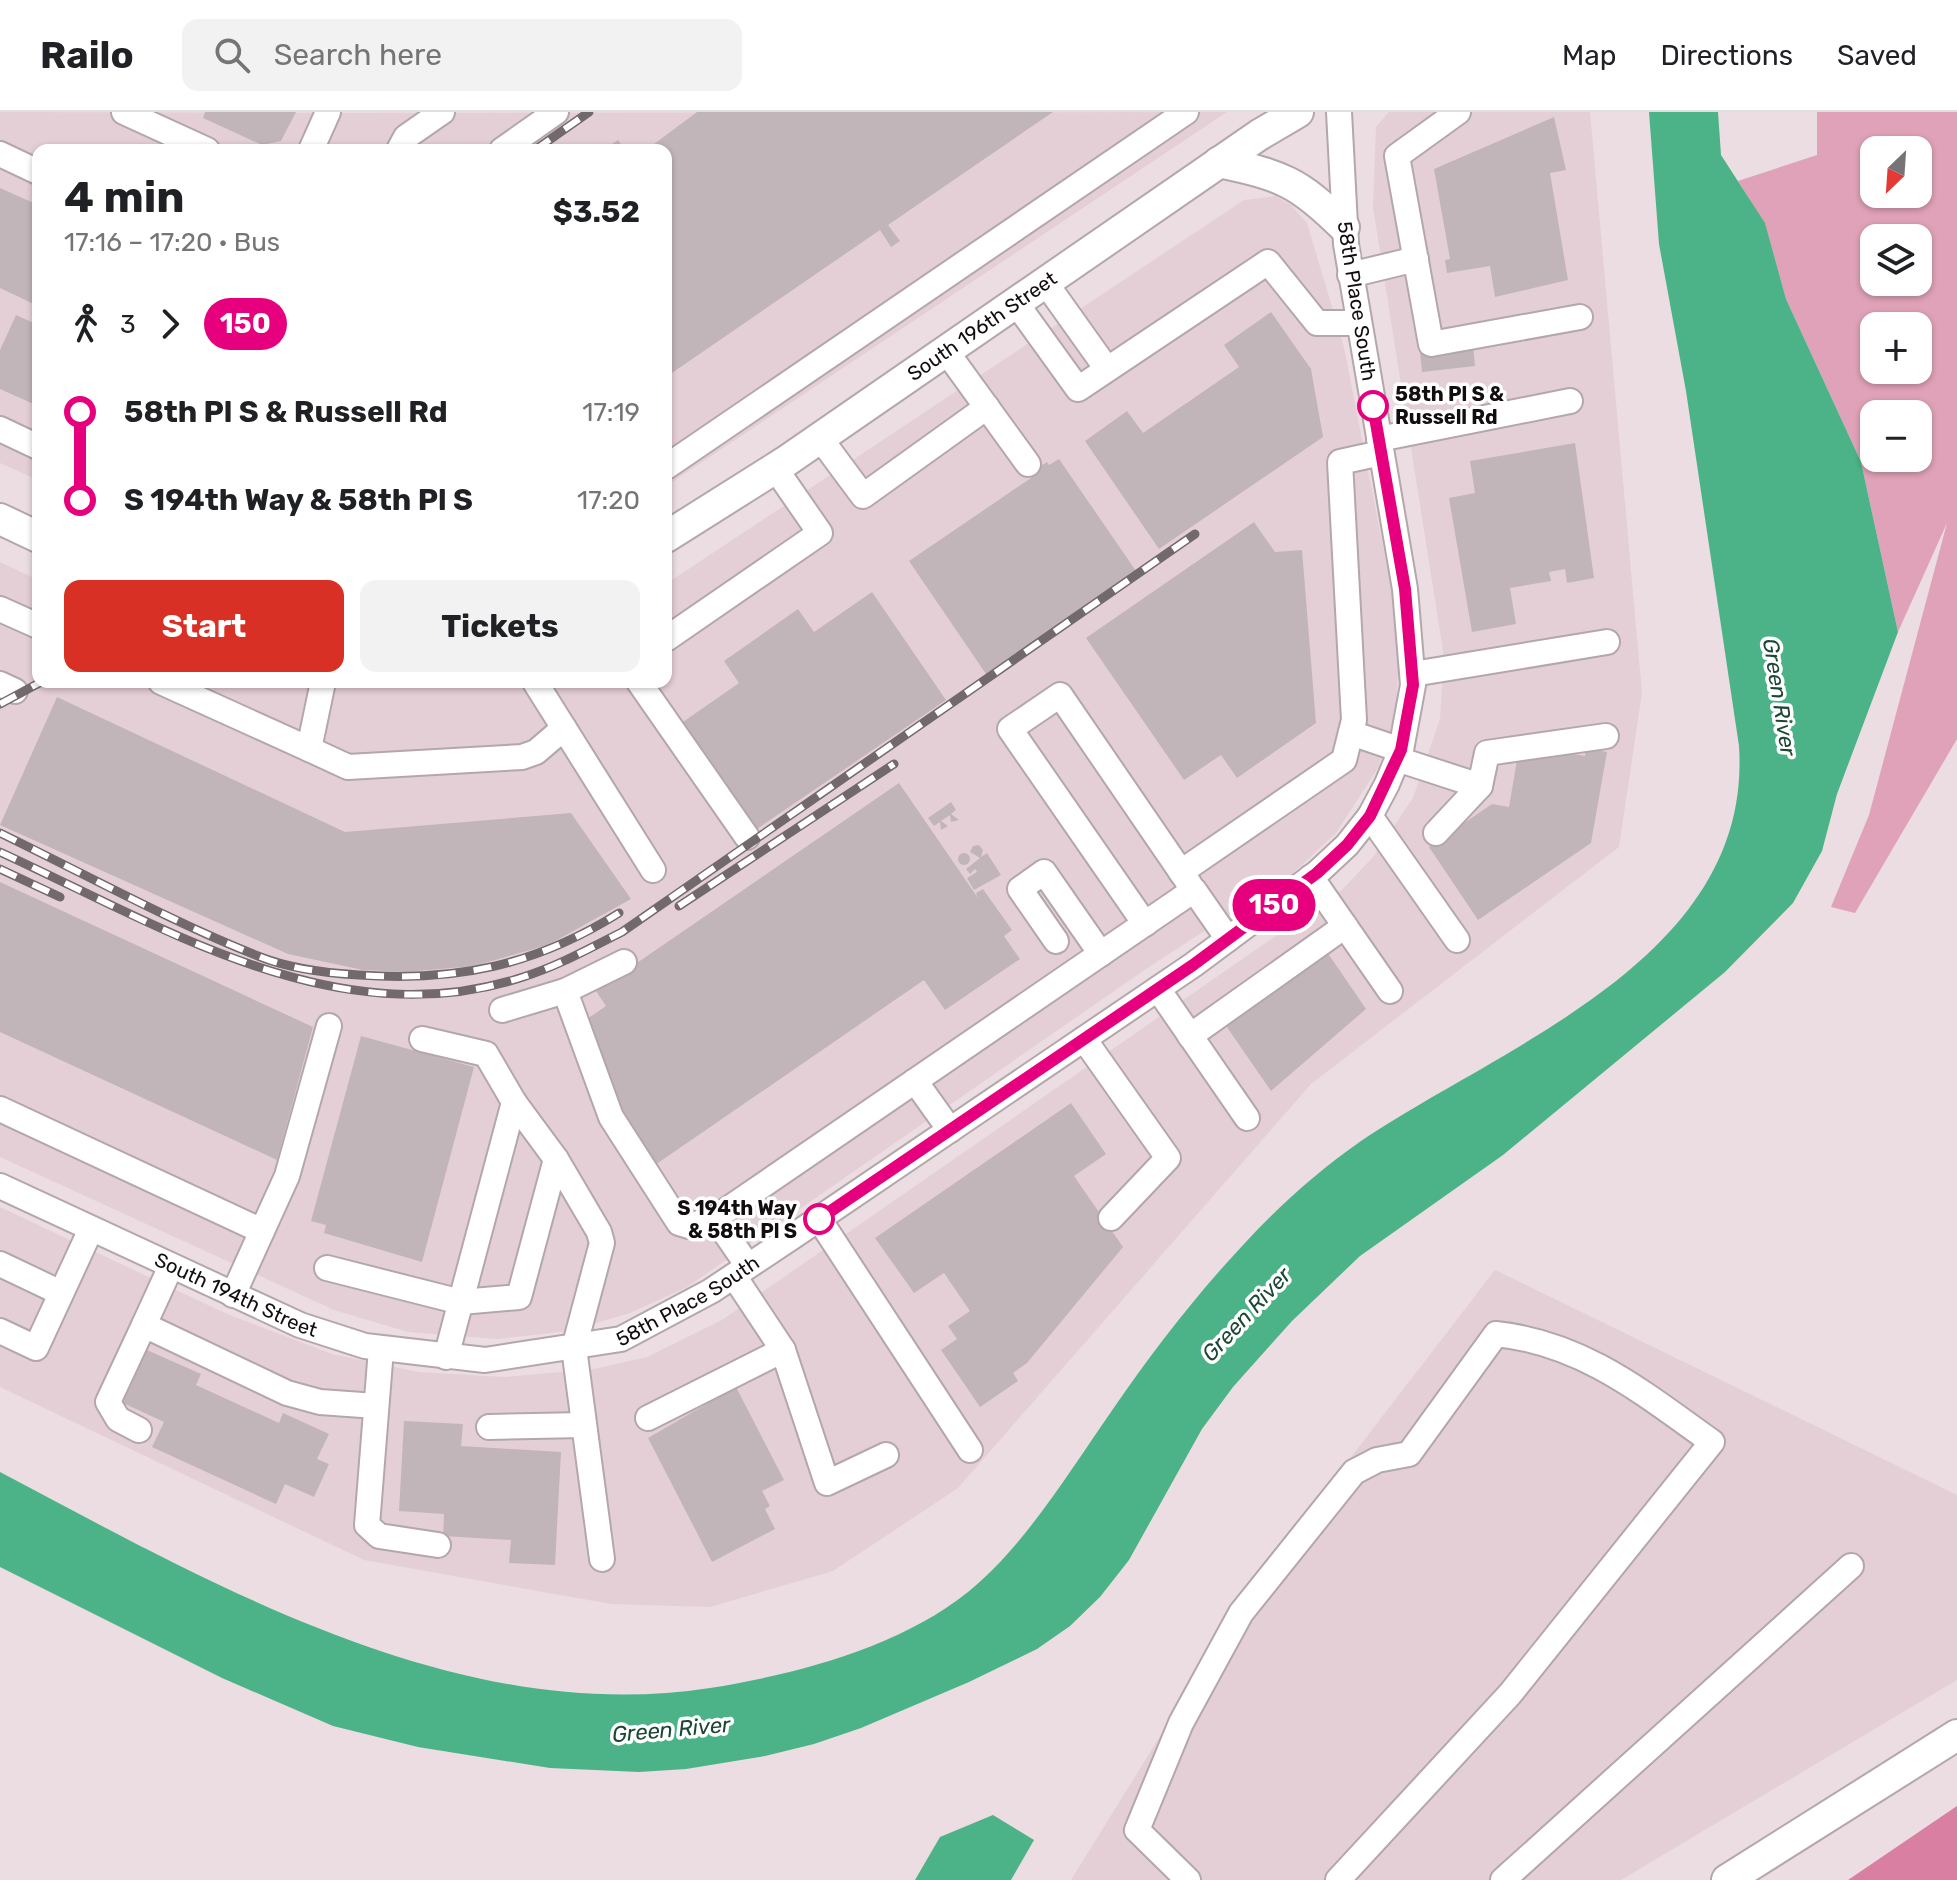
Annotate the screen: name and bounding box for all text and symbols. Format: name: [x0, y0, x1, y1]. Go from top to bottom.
search box: [182, 19, 742, 91]
text: Railo: [40, 32, 134, 78]
icon: search: [210, 33, 254, 77]
text: Search here: [274, 37, 442, 73]
text: Map: [1562, 39, 1616, 72]
text: Directions: [1660, 39, 1793, 72]
text: Saved: [1837, 39, 1917, 72]
north arrow: [1860, 136, 1932, 208]
map controls: [1860, 136, 1932, 472]
text: 4 min: [64, 171, 185, 223]
text: $3.52: [553, 194, 640, 230]
street label: 58th Place South: [1333, 219, 1381, 383]
button: layers: [1860, 224, 1932, 296]
text: 17:16 – 17:20 · Bus: [64, 227, 280, 258]
street label: South 196th Street: [903, 266, 1061, 386]
icon: walk: [64, 302, 108, 346]
icon: forward: [148, 302, 192, 346]
text: 150: [220, 307, 271, 340]
text: 3: [120, 309, 136, 340]
button: +: [1860, 312, 1932, 384]
place label: 58th Pl S & Russell Rd: [1395, 382, 1504, 429]
marker: 58th Pl S & Russell Rd: [1358, 391, 1388, 421]
text: 58th Pl S & Russell Rd: [124, 394, 448, 430]
text: 17:19: [582, 397, 640, 428]
button: −: [1860, 400, 1932, 472]
text: S 194th Way & 58th Pl S: [124, 482, 473, 518]
text: 17:20: [577, 485, 640, 516]
button: Start: [64, 580, 344, 672]
button: Tickets: [360, 580, 640, 672]
water label: Green River: [1757, 636, 1802, 759]
line badge: 150: [1228, 879, 1320, 931]
text: 150: [1248, 888, 1300, 921]
place label: S 194th Way & 58th Pl S: [677, 1196, 797, 1243]
marker: S 194th Way & 58th Pl S: [804, 1204, 834, 1234]
street label: South 194th Street: [151, 1247, 320, 1342]
street label: 58th Place South: [612, 1250, 764, 1352]
water label: Green River: [1196, 1261, 1298, 1367]
water label: Green River: [611, 1711, 733, 1748]

